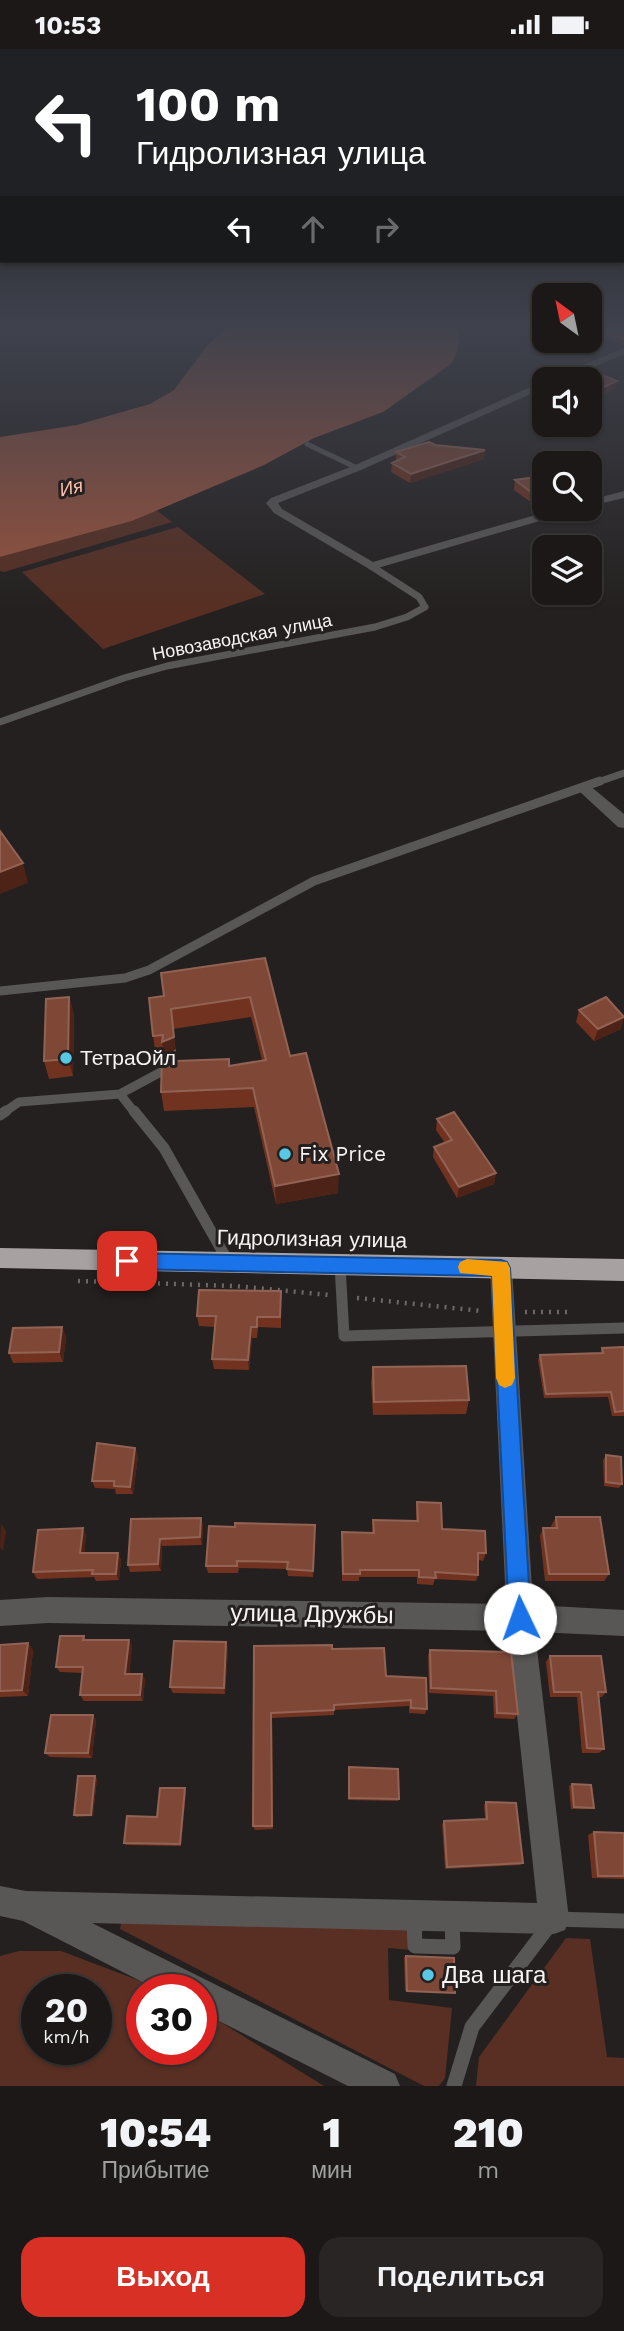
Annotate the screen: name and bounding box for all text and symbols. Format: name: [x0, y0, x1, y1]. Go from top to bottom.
text: 10:53: [35, 10, 101, 40]
text: 100 m: [136, 75, 280, 133]
icon: left: [21, 77, 112, 168]
text: Гидролизная улица: [136, 134, 426, 172]
icon: left: [221, 210, 259, 248]
icon: ahead: [294, 210, 332, 248]
icon: right: [367, 210, 405, 248]
north arrow: [532, 283, 602, 353]
map controls: [532, 283, 602, 605]
button: sound: [532, 367, 602, 437]
button: search: [532, 451, 602, 521]
water label: Ия: [57, 474, 85, 501]
button: layers: [532, 535, 602, 605]
street label: Новозаводская улица: [150, 609, 334, 664]
place label: ТетраОйл: [80, 1045, 176, 1070]
marker: ТетраОйл: [58, 1050, 74, 1066]
place label: Fix Price: [299, 1141, 386, 1166]
marker: Fix Price: [277, 1146, 293, 1162]
street label: Гидролизная улица: [217, 1224, 408, 1253]
pin: [97, 1231, 157, 1291]
icon: arrive: [108, 1242, 146, 1280]
position arrow: [483, 1581, 557, 1655]
street label: улица Дружбы: [230, 1599, 394, 1629]
place label: Два шага: [442, 1961, 547, 1989]
marker: Два шага: [420, 1967, 436, 1983]
speed limit sign: 30: [126, 1974, 217, 2065]
text: 20: [45, 1989, 88, 2031]
text: km/h: [43, 2026, 90, 2047]
text: 10:54: [100, 2108, 211, 2157]
text: 1: [322, 2108, 341, 2157]
text: 210: [453, 2108, 524, 2157]
text: Прибытие: [102, 2157, 210, 2184]
text: мин: [311, 2157, 353, 2184]
text: m: [477, 2157, 499, 2184]
button: Выход: [21, 2237, 305, 2317]
button: Поделиться: [319, 2237, 603, 2317]

